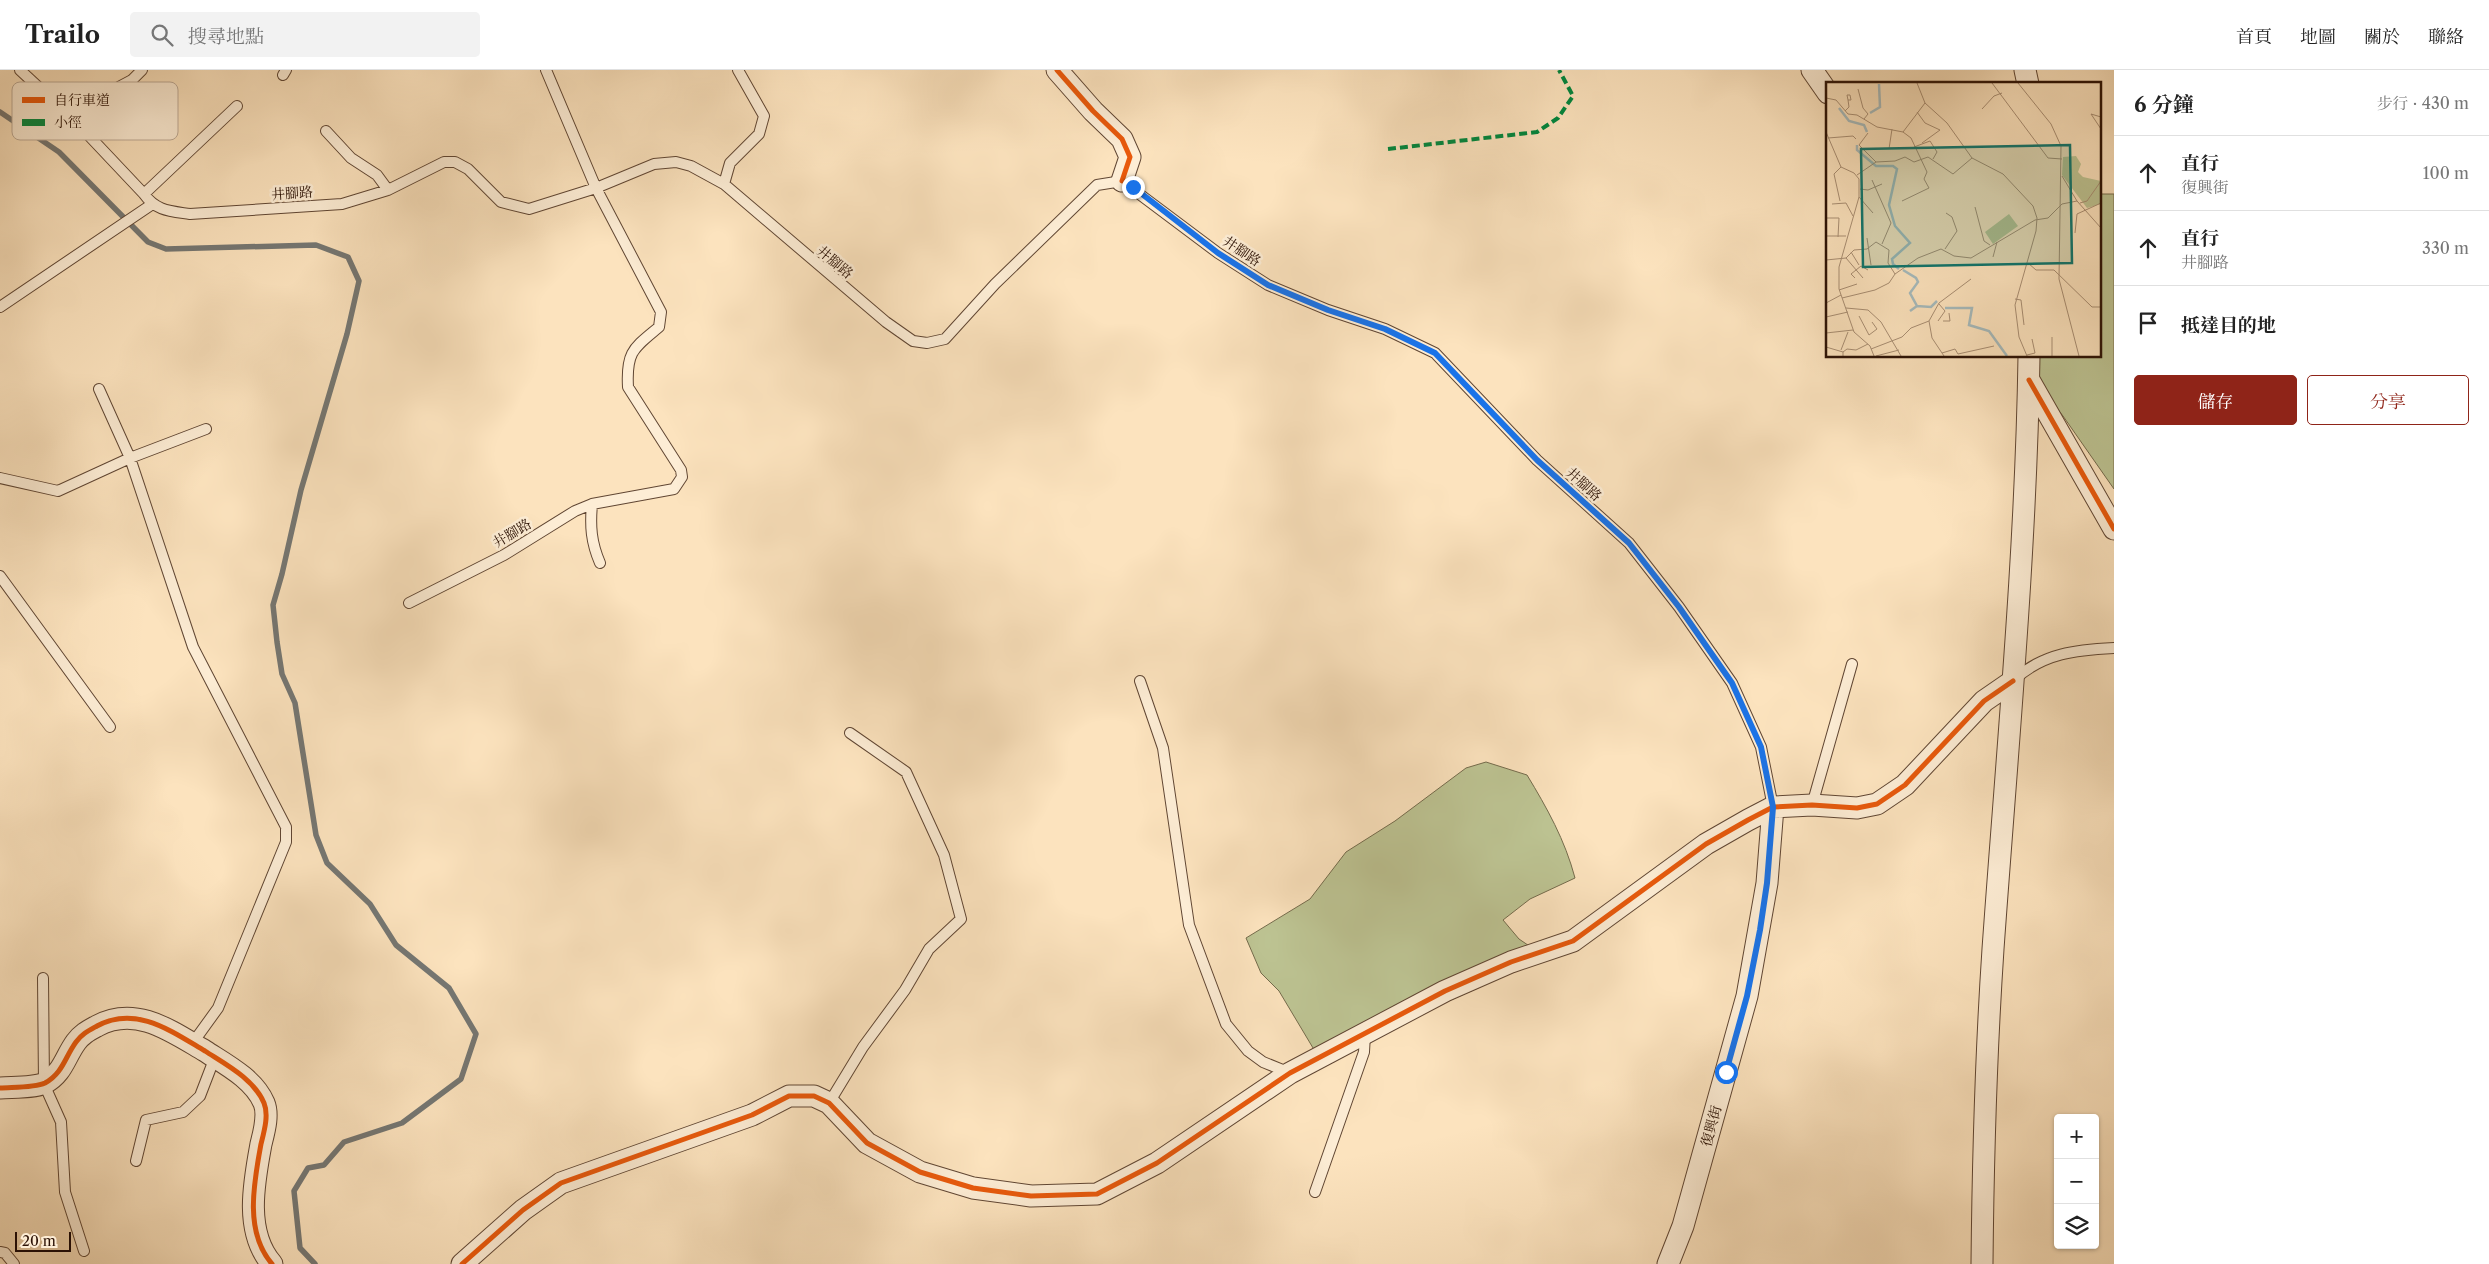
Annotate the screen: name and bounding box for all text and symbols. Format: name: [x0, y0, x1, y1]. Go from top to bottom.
search box: [130, 12, 480, 57]
text: Trailo: [25, 20, 100, 49]
icon: search: [148, 21, 176, 49]
text: 搜尋地點: [188, 25, 264, 48]
text: 首頁: [2236, 26, 2272, 48]
text: 地圖: [2300, 26, 2336, 48]
text: 關於: [2364, 26, 2400, 48]
text: 聯絡: [2428, 26, 2464, 48]
legend: [12, 82, 178, 140]
inset map: [1826, 82, 2102, 358]
text: 自行車道: [54, 91, 110, 109]
text: 6 分鐘: [2134, 92, 2194, 117]
text: 步行 · 430 m: [2377, 93, 2469, 113]
text: 小徑: [54, 113, 82, 131]
text: 直行: [2181, 152, 2219, 175]
icon: ahead: [2134, 159, 2162, 187]
text: 100 m: [2423, 163, 2469, 183]
route end: [1122, 176, 1145, 199]
text: 復興街: [2181, 177, 2229, 197]
street label: 井腳路: [270, 183, 314, 203]
text: 直行: [2181, 227, 2219, 250]
street label: 井腳路: [1220, 232, 1264, 270]
icon: ahead: [2134, 234, 2162, 262]
text: 330 m: [2422, 238, 2469, 258]
street label: 井腳路: [813, 242, 857, 282]
text: 井腳路: [2181, 252, 2229, 272]
icon: arrive: [2134, 309, 2162, 337]
text: 抵達目的地: [2181, 314, 2276, 337]
button: 儲存: [2134, 375, 2297, 425]
button: 分享: [2307, 375, 2469, 425]
street label: 井腳路: [1562, 463, 1606, 505]
street label: 井腳路: [489, 514, 535, 552]
route start: [1715, 1061, 1738, 1084]
street label: 復興街: [1697, 1103, 1725, 1149]
map controls: [2054, 1114, 2099, 1249]
button: +: [2054, 1114, 2099, 1159]
button: −: [2054, 1159, 2099, 1204]
button: layers: [2054, 1204, 2099, 1249]
scale bar: [15, 1229, 71, 1252]
text: 20 m: [22, 1232, 56, 1250]

